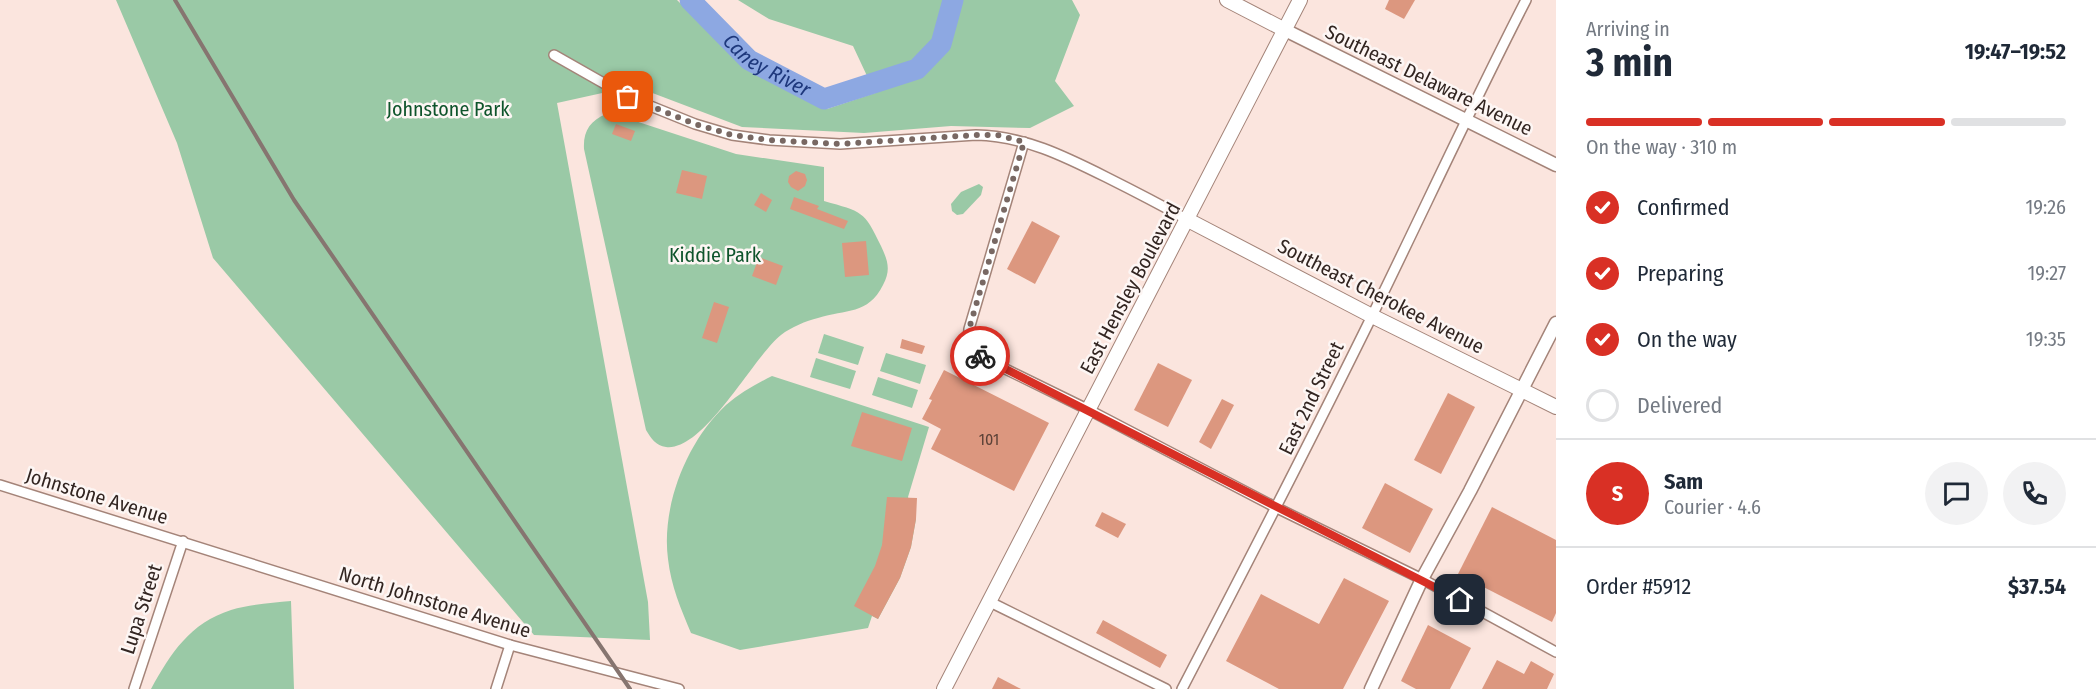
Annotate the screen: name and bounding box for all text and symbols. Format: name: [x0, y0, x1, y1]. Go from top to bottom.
text: Arriving in: [1586, 17, 1670, 41]
street label: Southeast Delaware Avenue: [1322, 19, 1536, 141]
water label: Caney River: [717, 28, 816, 103]
text: 19:47–19:52: [1965, 38, 2066, 65]
text: 3 min: [1586, 40, 1673, 86]
pin: [602, 71, 653, 122]
icon: bag: [611, 80, 644, 113]
park label: Johnstone Park: [387, 97, 510, 121]
text: On the way · 310 m: [1586, 135, 1737, 159]
icon: check: [1586, 191, 1619, 224]
text: Confirmed: [1637, 194, 1730, 221]
text: 19:26: [2026, 195, 2066, 219]
street label: East Hensley Boulevard: [1075, 198, 1185, 378]
street label: Southeast Cherokee Avenue: [1274, 234, 1488, 358]
park label: Kiddie Park: [669, 243, 762, 267]
icon: check: [1586, 257, 1619, 290]
text: Preparing: [1637, 260, 1723, 287]
text: 19:27: [2027, 261, 2066, 285]
icon: check: [1586, 323, 1619, 356]
courier: [950, 326, 1010, 386]
text: On the way: [1637, 326, 1737, 353]
text: 19:35: [2026, 327, 2066, 351]
street label: East 2nd Street: [1273, 337, 1349, 458]
icon: bike: [964, 340, 997, 373]
text: Delivered: [1637, 392, 1722, 419]
house number: 101: [979, 430, 999, 449]
button: chat: [1925, 462, 1988, 525]
button: phone: [2003, 462, 2066, 525]
street label: Johnstone Avenue: [23, 463, 171, 529]
text: Sam: [1664, 468, 1703, 495]
text: S: [1612, 480, 1623, 507]
text: Courier · 4.6: [1664, 495, 1761, 519]
street label: Lupa Street: [115, 561, 167, 657]
street label: North Johnstone Avenue: [336, 561, 534, 643]
text: Order #5912: [1586, 573, 1691, 600]
text: $37.54: [2008, 573, 2066, 600]
pin: [1434, 574, 1485, 625]
icon: home: [1443, 583, 1476, 616]

